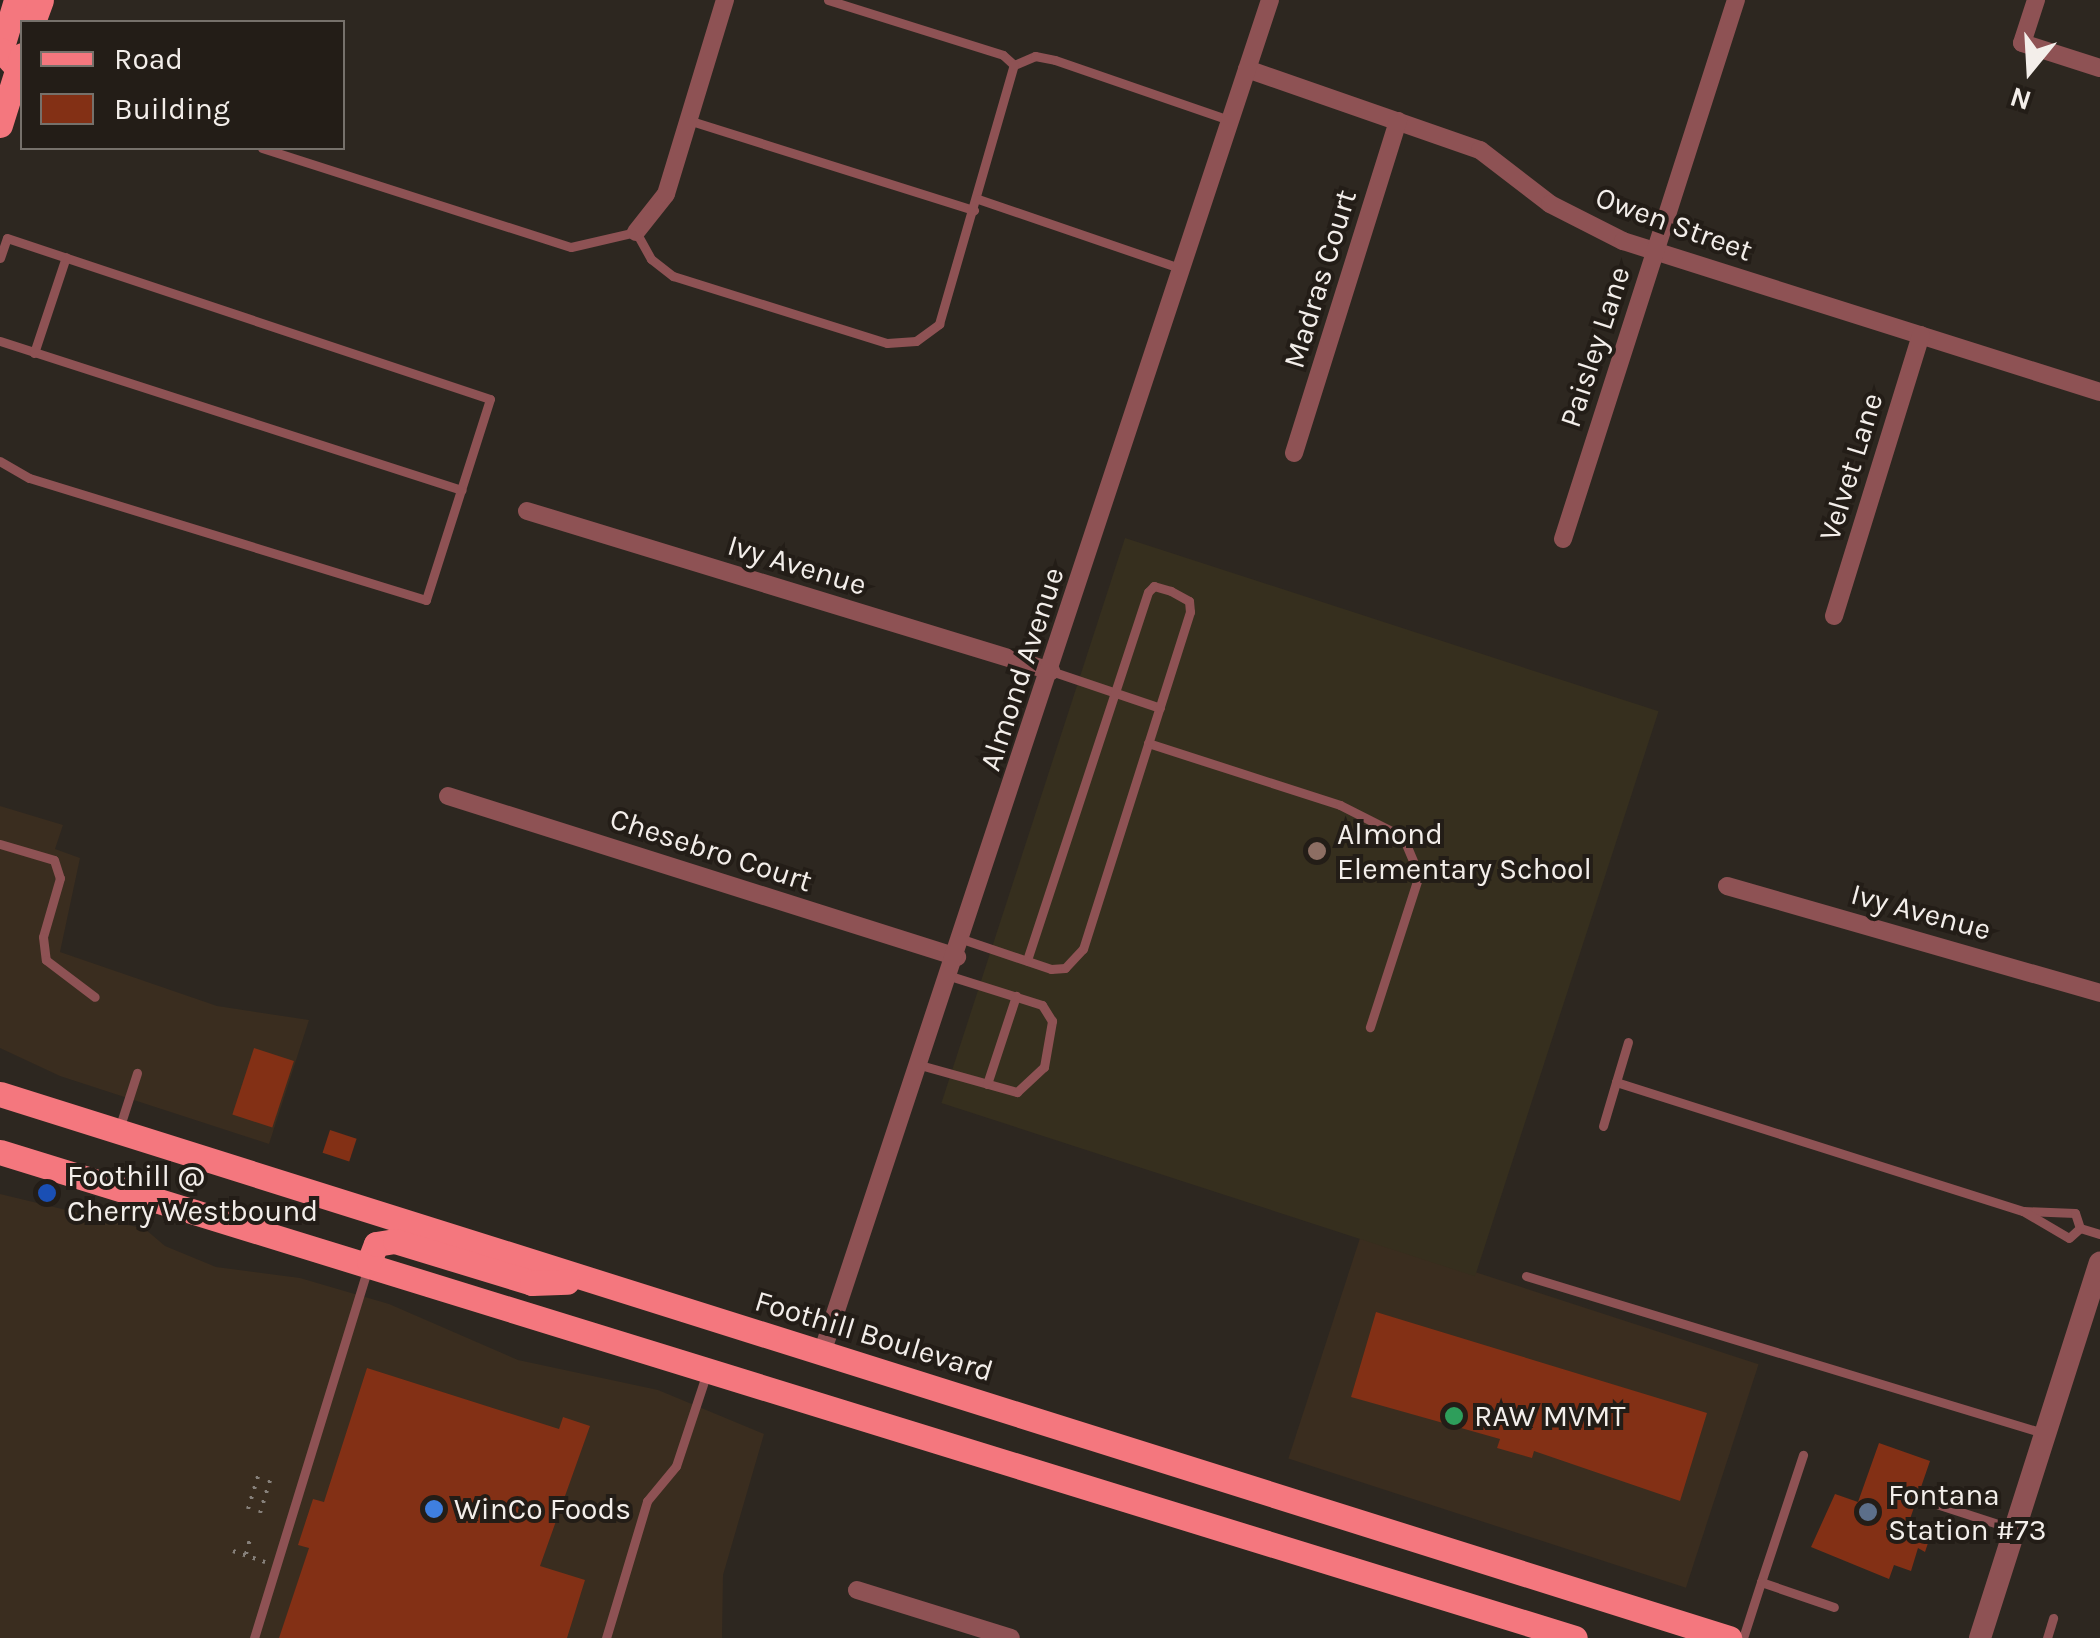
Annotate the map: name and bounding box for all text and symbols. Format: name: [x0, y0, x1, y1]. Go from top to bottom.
legend: [20, 20, 345, 150]
north arrow: [1980, 20, 2080, 120]
text: Road: [114, 41, 183, 77]
text: N: [2006, 80, 2035, 118]
text: Building: [114, 91, 230, 127]
street label: Owen Street: [1591, 179, 1757, 269]
street label: Madras Court: [1276, 185, 1364, 373]
street label: Paisley Lane: [1552, 262, 1638, 432]
street label: Velvet Lane: [1811, 389, 1891, 545]
street label: Ivy Avenue: [723, 527, 871, 603]
street label: Almond Avenue: [972, 563, 1072, 775]
street label: Chesebro Court: [605, 800, 817, 900]
place label: Almond Elementary School: [1337, 816, 1592, 886]
marker: Almond Elementary School: [1306, 840, 1328, 862]
street label: Ivy Avenue: [1847, 876, 1995, 948]
place label: Foothill @ Cherry Westbound: [67, 1158, 318, 1228]
marker: Foothill @ Cherry Westbound: [36, 1182, 58, 1204]
street label: Foothill Boulevard: [751, 1283, 997, 1389]
place label: RAW MVMT: [1474, 1398, 1625, 1434]
marker: RAW MVMT: [1443, 1405, 1465, 1427]
place label: Fontana Station #73: [1888, 1477, 2046, 1548]
place label: WinCo Foods: [454, 1491, 631, 1527]
marker: WinCo Foods: [423, 1498, 445, 1520]
marker: Fontana Station #73: [1857, 1501, 1879, 1523]

